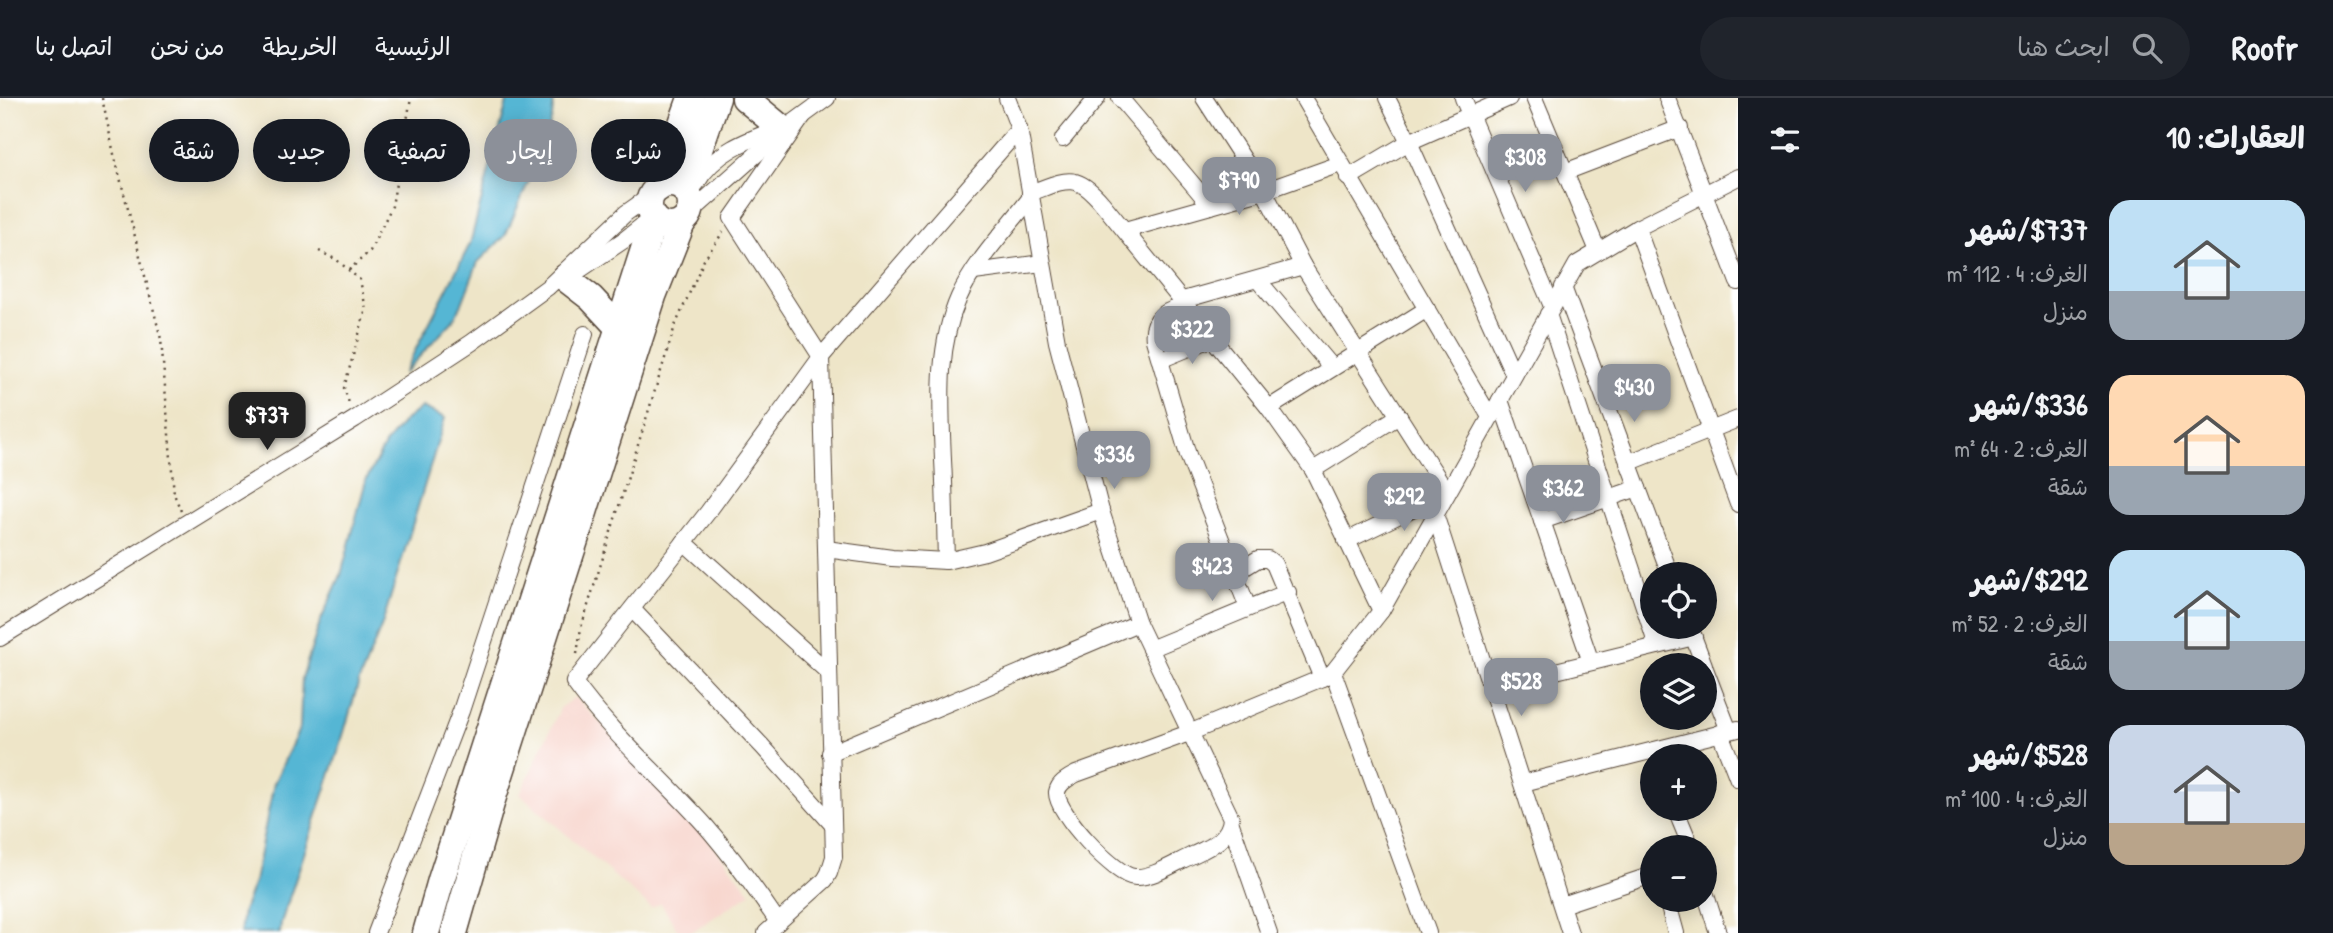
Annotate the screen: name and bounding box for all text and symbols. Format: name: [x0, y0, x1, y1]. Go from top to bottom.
search box: [1700, 17, 2190, 80]
text: Roofr: [2232, 26, 2298, 70]
text: ابحث هنا: [2017, 29, 2110, 64]
icon: search: [2128, 29, 2166, 67]
text: اتصل بنا: [35, 30, 112, 62]
text: من نحن: [150, 30, 224, 62]
text: الخريطة: [262, 30, 337, 62]
text: الرئيسية: [375, 30, 451, 62]
text: العقارات: 10: [2166, 117, 2305, 157]
chip: شقة: [149, 119, 239, 182]
chip: جديد: [253, 119, 350, 182]
chip: تصفية: [364, 119, 470, 182]
chip: إيجار: [484, 119, 577, 182]
chip: شراء: [591, 119, 686, 182]
icon: filters: [1766, 121, 1804, 159]
pin: $308: [1484, 134, 1566, 194]
text: $308: [1504, 141, 1546, 172]
pin: $790: [1198, 158, 1280, 217]
text: $790: [1218, 164, 1260, 195]
text: $737/شهر: [1967, 209, 2088, 249]
icon: home: [2165, 228, 2249, 312]
text: الغرف: 4 · 112 m²: [1947, 258, 2088, 289]
text: منزل: [2043, 296, 2088, 327]
pin: $322: [1151, 306, 1233, 366]
text: $322: [1170, 313, 1214, 344]
pin: $430: [1593, 364, 1675, 424]
text: $430: [1614, 371, 1654, 402]
text: $336/شهر: [1971, 384, 2088, 424]
pin: $737: [226, 392, 308, 452]
text: $737: [245, 399, 289, 430]
icon: home: [2165, 403, 2249, 487]
pin: $336: [1073, 432, 1155, 491]
text: الغرف: 2 · 64 m²: [1954, 433, 2088, 464]
text: $336: [1093, 438, 1135, 469]
pin: $362: [1522, 466, 1604, 525]
text: شقة: [2048, 471, 2088, 502]
text: $362: [1542, 472, 1584, 503]
pin: $292: [1363, 474, 1445, 533]
text: $292: [1383, 480, 1425, 511]
pin: $423: [1171, 544, 1253, 603]
text: $423: [1191, 550, 1233, 581]
text: $292/شهر: [1971, 559, 2088, 599]
map controls: [1640, 562, 1717, 912]
button: locate: [1640, 562, 1717, 639]
icon: home: [2165, 578, 2249, 662]
text: الغرف: 2 · 52 m²: [1952, 608, 2088, 639]
text: شقة: [2048, 646, 2088, 677]
button: layers: [1640, 653, 1717, 730]
pin: $528: [1480, 658, 1562, 718]
text: $528: [1500, 665, 1542, 696]
text: $528/شهر: [1971, 734, 2088, 774]
button: +: [1640, 744, 1717, 821]
icon: home: [2165, 753, 2249, 837]
text: الغرف: 4 · 100 m²: [1945, 783, 2088, 814]
text: منزل: [2043, 821, 2088, 852]
button: −: [1640, 835, 1717, 912]

